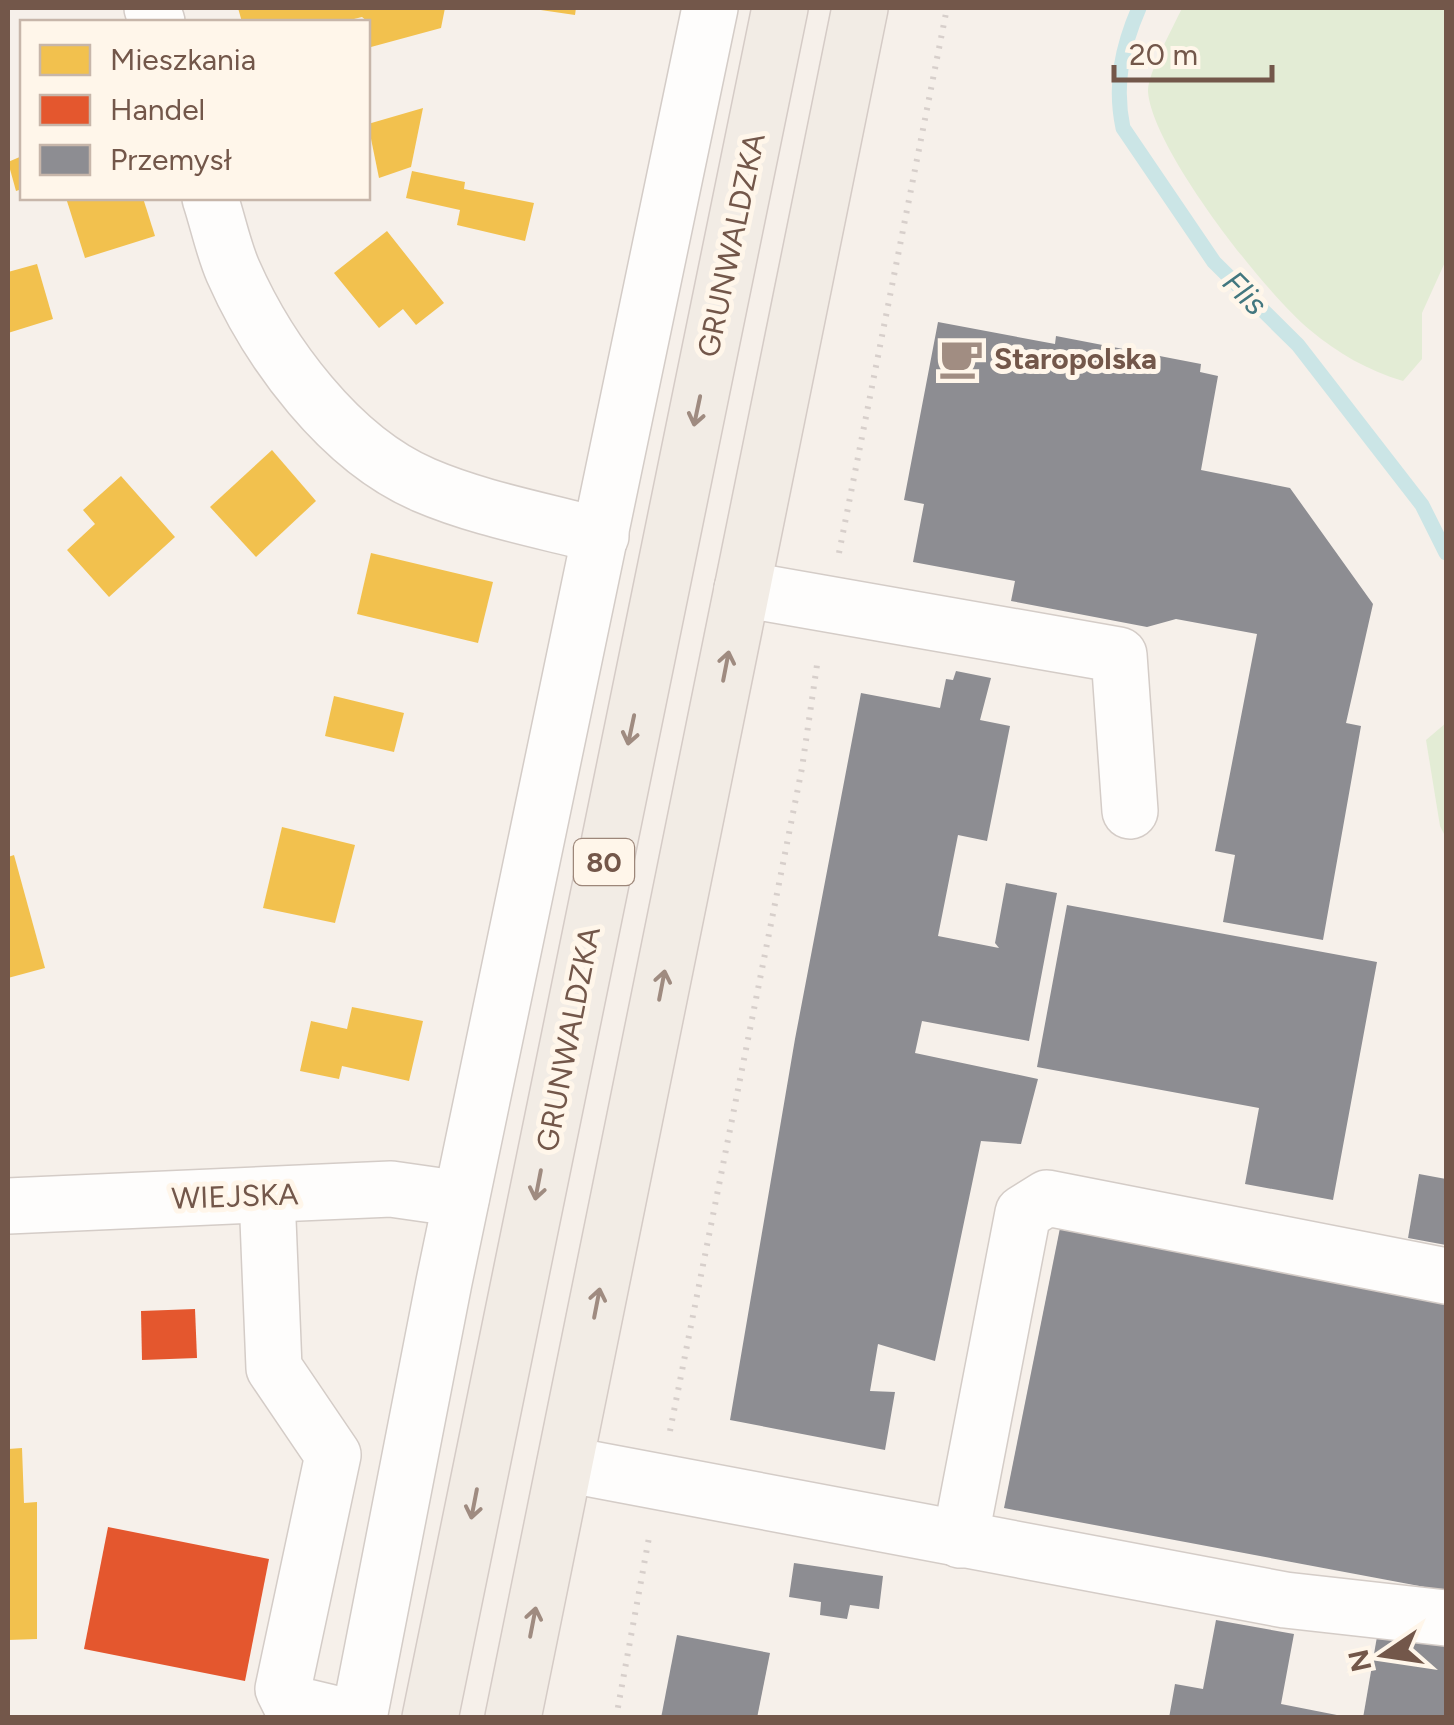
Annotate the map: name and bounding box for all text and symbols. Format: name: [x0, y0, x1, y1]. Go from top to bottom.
legend: [20, 20, 370, 200]
scale bar: [1114, 20, 1272, 82]
text: 20 m: [1129, 36, 1198, 73]
text: Mieszkania: [110, 41, 256, 78]
text: Handel: [110, 91, 205, 128]
street label: GRUNWALDZKA: [689, 129, 773, 360]
text: Przemysł: [110, 141, 232, 178]
water label: Flis: [1215, 263, 1275, 323]
cafe icon: Staropolska: [937, 334, 985, 382]
place label: Staropolska: [994, 340, 1157, 377]
one-way arrow: [686, 395, 705, 427]
one-way arrow: [717, 651, 736, 683]
one-way arrow: [621, 713, 640, 745]
road number: 80: [574, 839, 634, 885]
street label: GRUNWALDZKA: [528, 923, 608, 1155]
one-way arrow: [653, 970, 672, 1002]
one-way arrow: [528, 1169, 547, 1201]
street label: WIEJSKA: [171, 1175, 300, 1217]
one-way arrow: [589, 1288, 608, 1320]
one-way arrow: [463, 1487, 482, 1519]
north arrow: [1334, 1605, 1434, 1705]
one-way arrow: [524, 1607, 543, 1639]
text: N: [1341, 1646, 1379, 1675]

